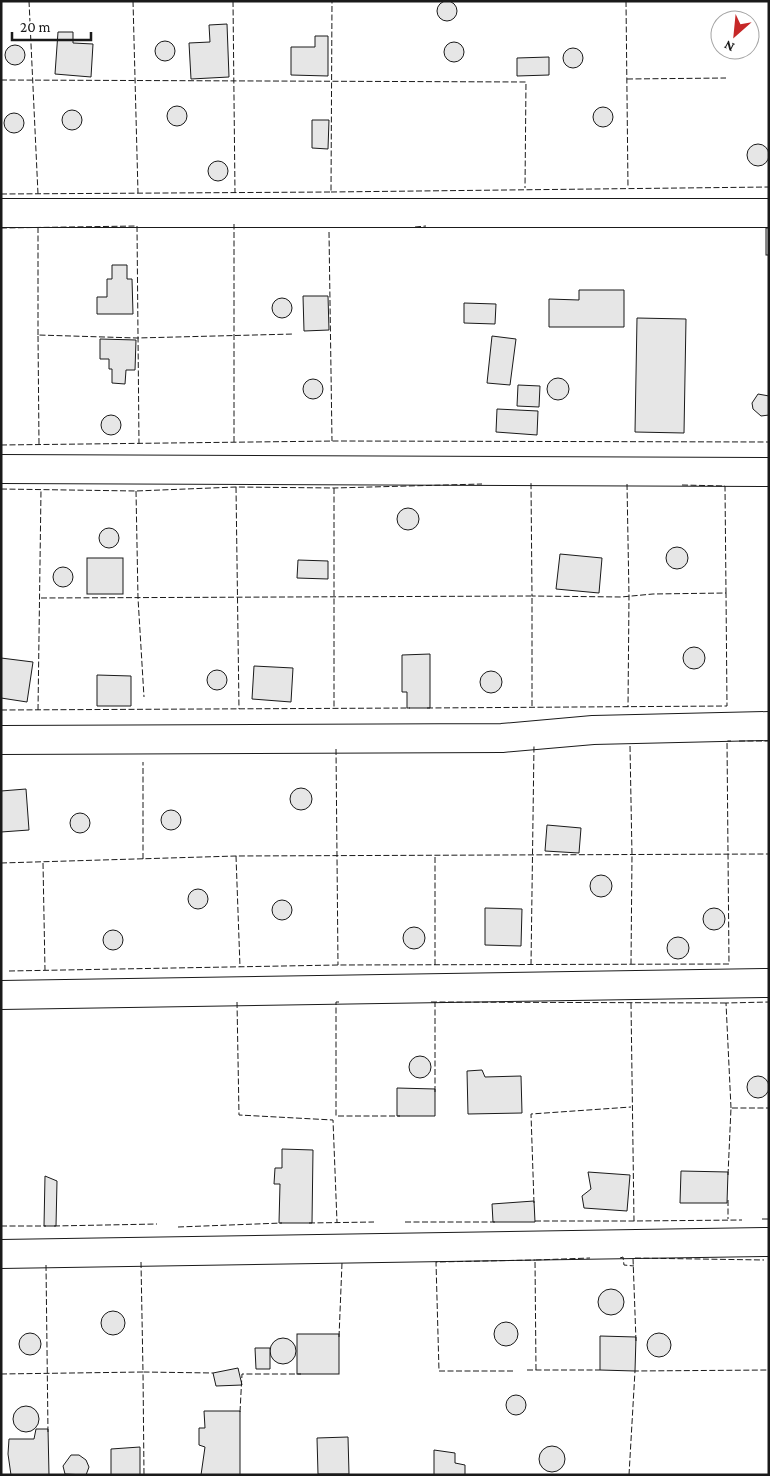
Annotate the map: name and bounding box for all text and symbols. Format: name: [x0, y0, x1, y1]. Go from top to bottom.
scale bar: [12, 10, 91, 42]
north arrow: [710, 10, 760, 60]
text: 20 m: [20, 19, 51, 35]
text: N: [721, 37, 737, 56]

